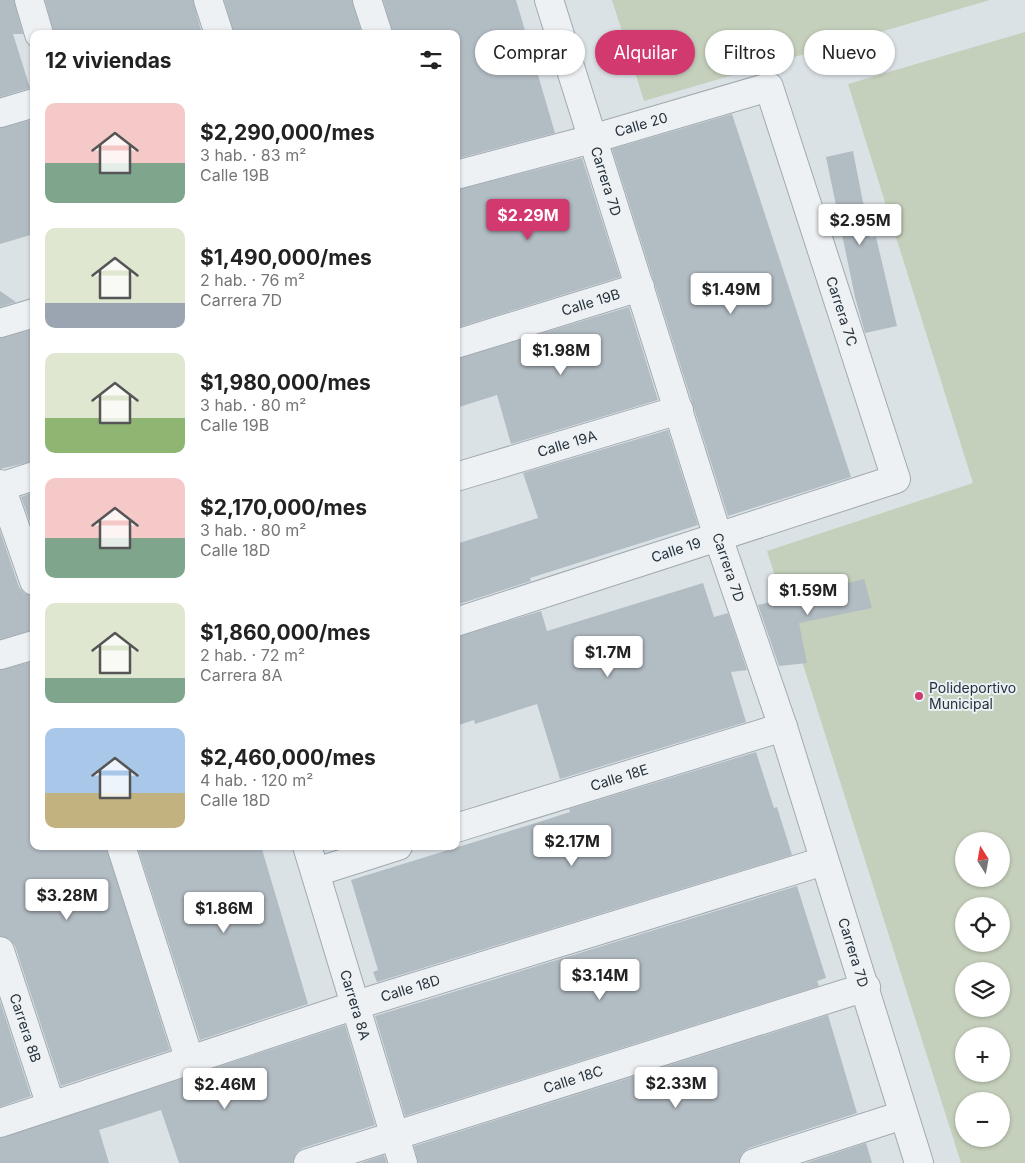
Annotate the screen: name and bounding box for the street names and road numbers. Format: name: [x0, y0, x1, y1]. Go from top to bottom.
street label: Calle 20: [613, 108, 670, 140]
street label: Carrera 7D: [588, 144, 625, 218]
street label: Carrera 7C: [823, 274, 861, 348]
street label: Calle 19B: [559, 285, 622, 319]
street label: Calle 19A: [535, 426, 599, 460]
street label: Carrera 7D: [709, 530, 749, 604]
street label: Calle 19: [649, 534, 703, 566]
street label: Calle 18E: [588, 760, 650, 794]
street label: Carrera 7D: [835, 915, 873, 989]
street label: Carrera 8A: [337, 968, 374, 1042]
street label: Calle 18D: [378, 971, 442, 1005]
street label: Carrera 8B: [7, 991, 45, 1065]
street label: Calle 18C: [541, 1062, 605, 1096]

